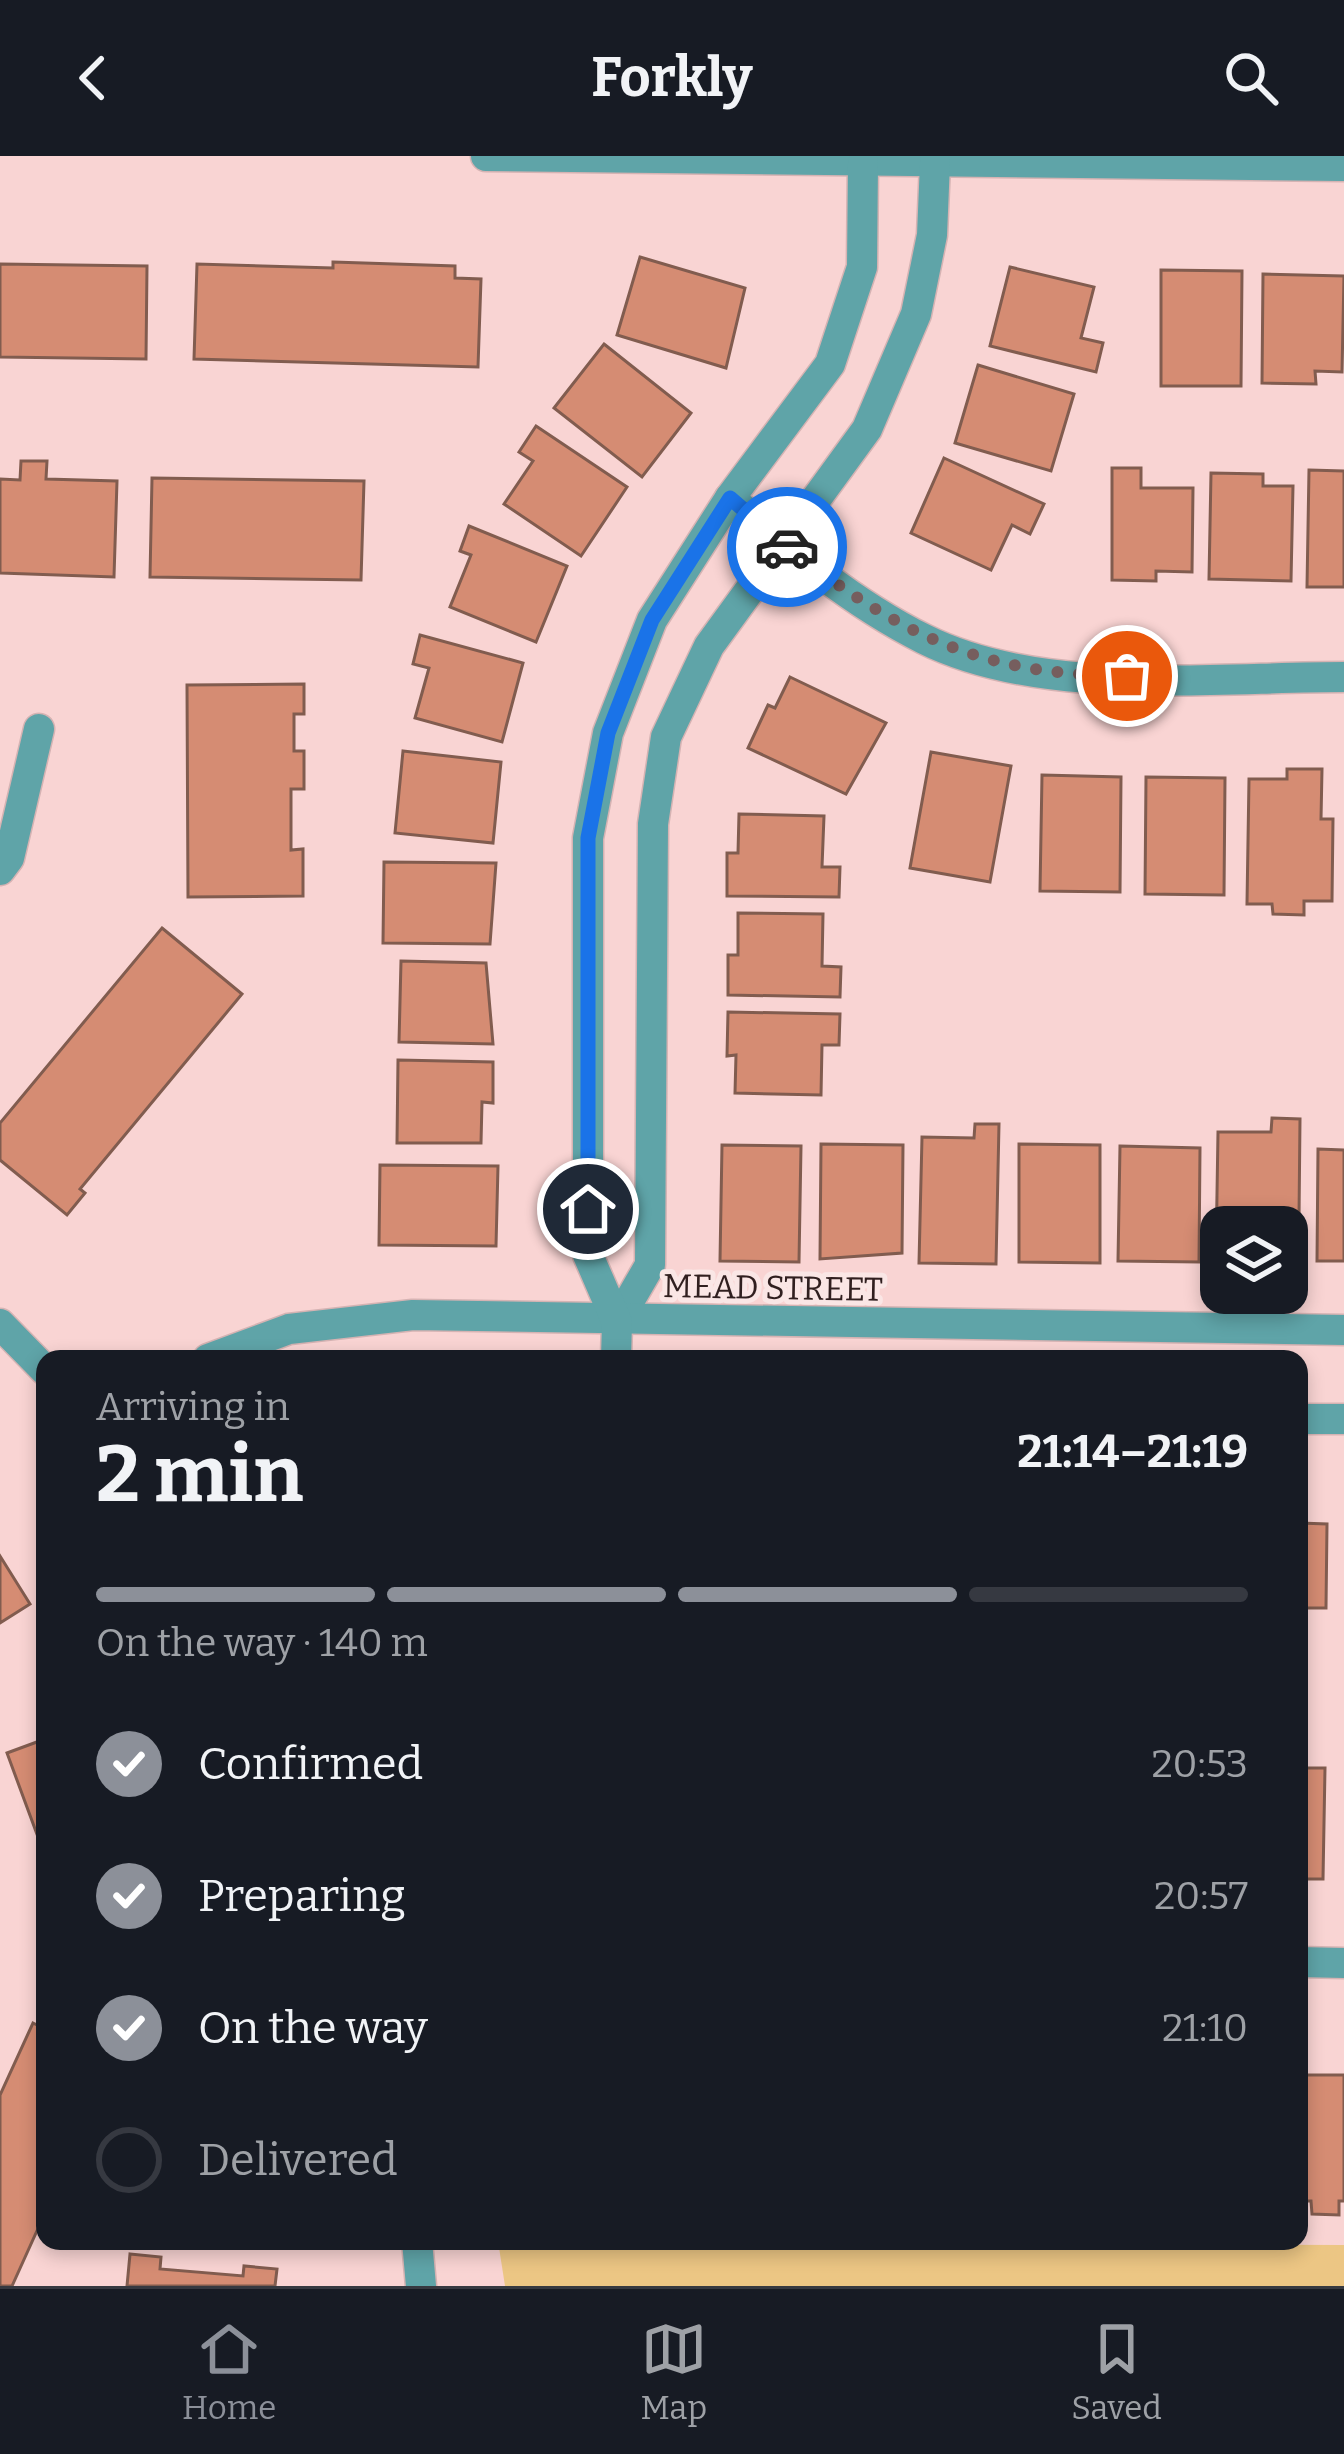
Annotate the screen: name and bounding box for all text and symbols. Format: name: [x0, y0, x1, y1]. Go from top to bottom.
icon: back: [60, 45, 126, 111]
icon: search: [1218, 45, 1284, 111]
text: Forkly: [591, 46, 753, 110]
courier: [727, 487, 847, 607]
icon: car: [754, 514, 820, 580]
pin: [1076, 625, 1178, 727]
icon: bag: [1094, 643, 1160, 709]
pin: [537, 1158, 639, 1260]
icon: home: [555, 1176, 621, 1242]
map controls: [1200, 1206, 1308, 1314]
button: layers: [1200, 1206, 1308, 1314]
street label: MEAD STREET: [663, 1266, 883, 1310]
text: Arriving in: [96, 1384, 290, 1430]
text: 21:14–21:19: [1017, 1425, 1248, 1479]
text: 2 min: [96, 1428, 303, 1522]
text: On the way · 140 m: [96, 1620, 428, 1666]
icon: check: [96, 1731, 162, 1797]
text: Confirmed: [198, 1737, 423, 1791]
text: 20:53: [1151, 1741, 1248, 1787]
icon: check: [96, 1863, 162, 1929]
text: Preparing: [198, 1869, 406, 1923]
text: 20:57: [1154, 1873, 1248, 1919]
icon: check: [96, 1995, 162, 2061]
text: On the way: [198, 2001, 428, 2055]
text: 21:10: [1162, 2005, 1248, 2051]
text: Delivered: [198, 2133, 398, 2187]
tab: Home: [182, 2316, 276, 2428]
tab: Map: [640, 2316, 707, 2428]
tab: Saved: [1071, 2316, 1162, 2428]

